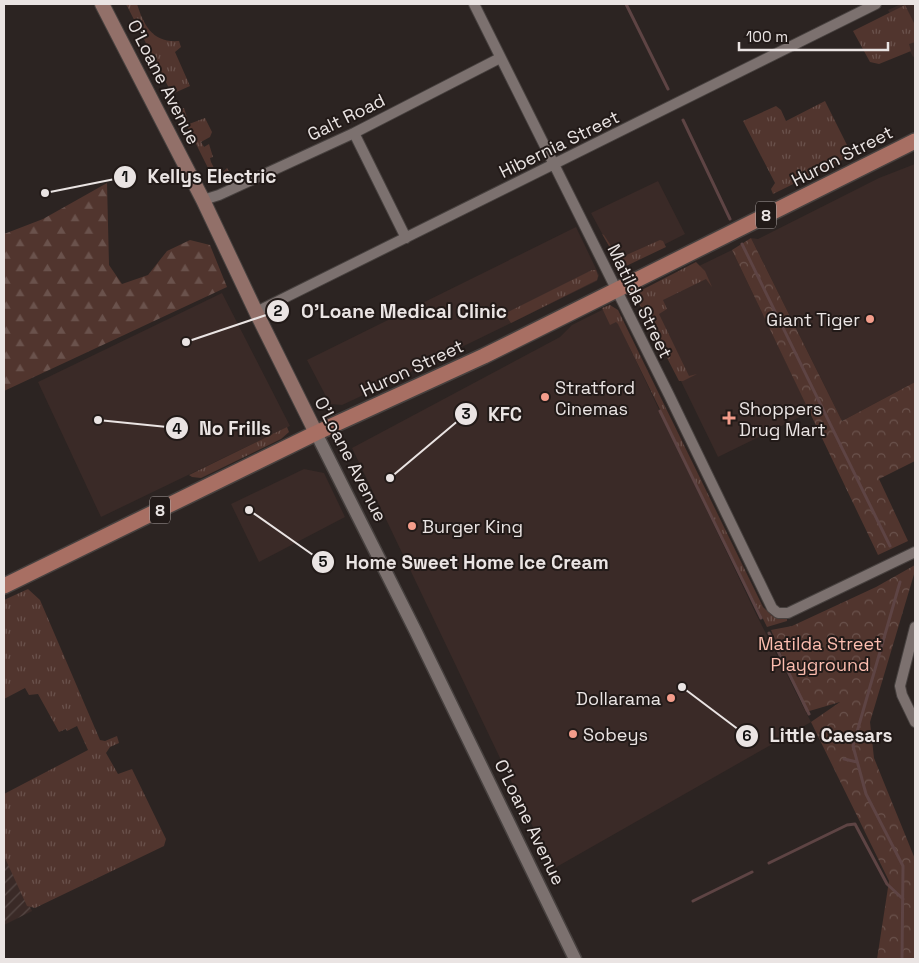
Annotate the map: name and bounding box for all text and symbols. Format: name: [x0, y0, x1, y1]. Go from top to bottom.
street label: O'Loane Avenue: [123, 16, 205, 148]
scale bar: [739, 20, 888, 52]
text: 100 m: [746, 27, 788, 46]
street label: Galt Road: [303, 88, 389, 146]
street label: Hibernia Street: [495, 105, 623, 183]
street label: Huron Street: [787, 121, 897, 191]
callout: Kellys Electric: [113, 160, 287, 194]
text: Kellys Electric: [148, 164, 276, 189]
text: 1: [122, 167, 128, 186]
road number: 8: [756, 202, 776, 228]
street label: Matilda Street: [602, 240, 678, 362]
callout: O'Loane Medical Clinic: [266, 294, 517, 328]
text: O'Loane Medical Clinic: [301, 299, 507, 324]
text: 2: [274, 301, 283, 320]
place label: Giant Tiger: [766, 308, 860, 331]
marker: Giant Tiger: [864, 313, 876, 325]
street label: Huron Street: [357, 334, 467, 402]
place label: Stratford Cinemas: [555, 376, 635, 420]
marker: Stratford Cinemas: [539, 391, 551, 403]
street label: O'Loane Avenue: [310, 393, 392, 525]
callout: KFC: [453, 397, 532, 431]
place label: Shoppers Drug Mart: [739, 397, 826, 441]
text: KFC: [488, 402, 522, 427]
text: 3: [461, 404, 471, 423]
callout: No Frills: [164, 411, 281, 445]
marker: Shoppers Drug Mart: [723, 412, 735, 424]
text: No Frills: [199, 416, 271, 441]
text: 4: [172, 419, 182, 438]
road number: 8: [150, 496, 170, 524]
place label: Burger King: [422, 515, 523, 538]
marker: Burger King: [406, 520, 418, 532]
callout: Home Sweet Home Ice Cream: [310, 545, 618, 579]
text: Home Sweet Home Ice Cream: [345, 550, 609, 575]
text: 5: [318, 552, 328, 571]
park label: Matilda Street Playground: [758, 632, 882, 676]
place label: Dollarama: [576, 687, 661, 710]
marker: Dollarama: [665, 692, 677, 704]
callout: Little Caesars: [735, 719, 903, 753]
place label: Sobeys: [583, 723, 648, 746]
text: Little Caesars: [769, 723, 893, 748]
text: 6: [742, 726, 752, 745]
marker: Sobeys: [567, 728, 579, 740]
street label: O'Loane Avenue: [490, 755, 570, 889]

